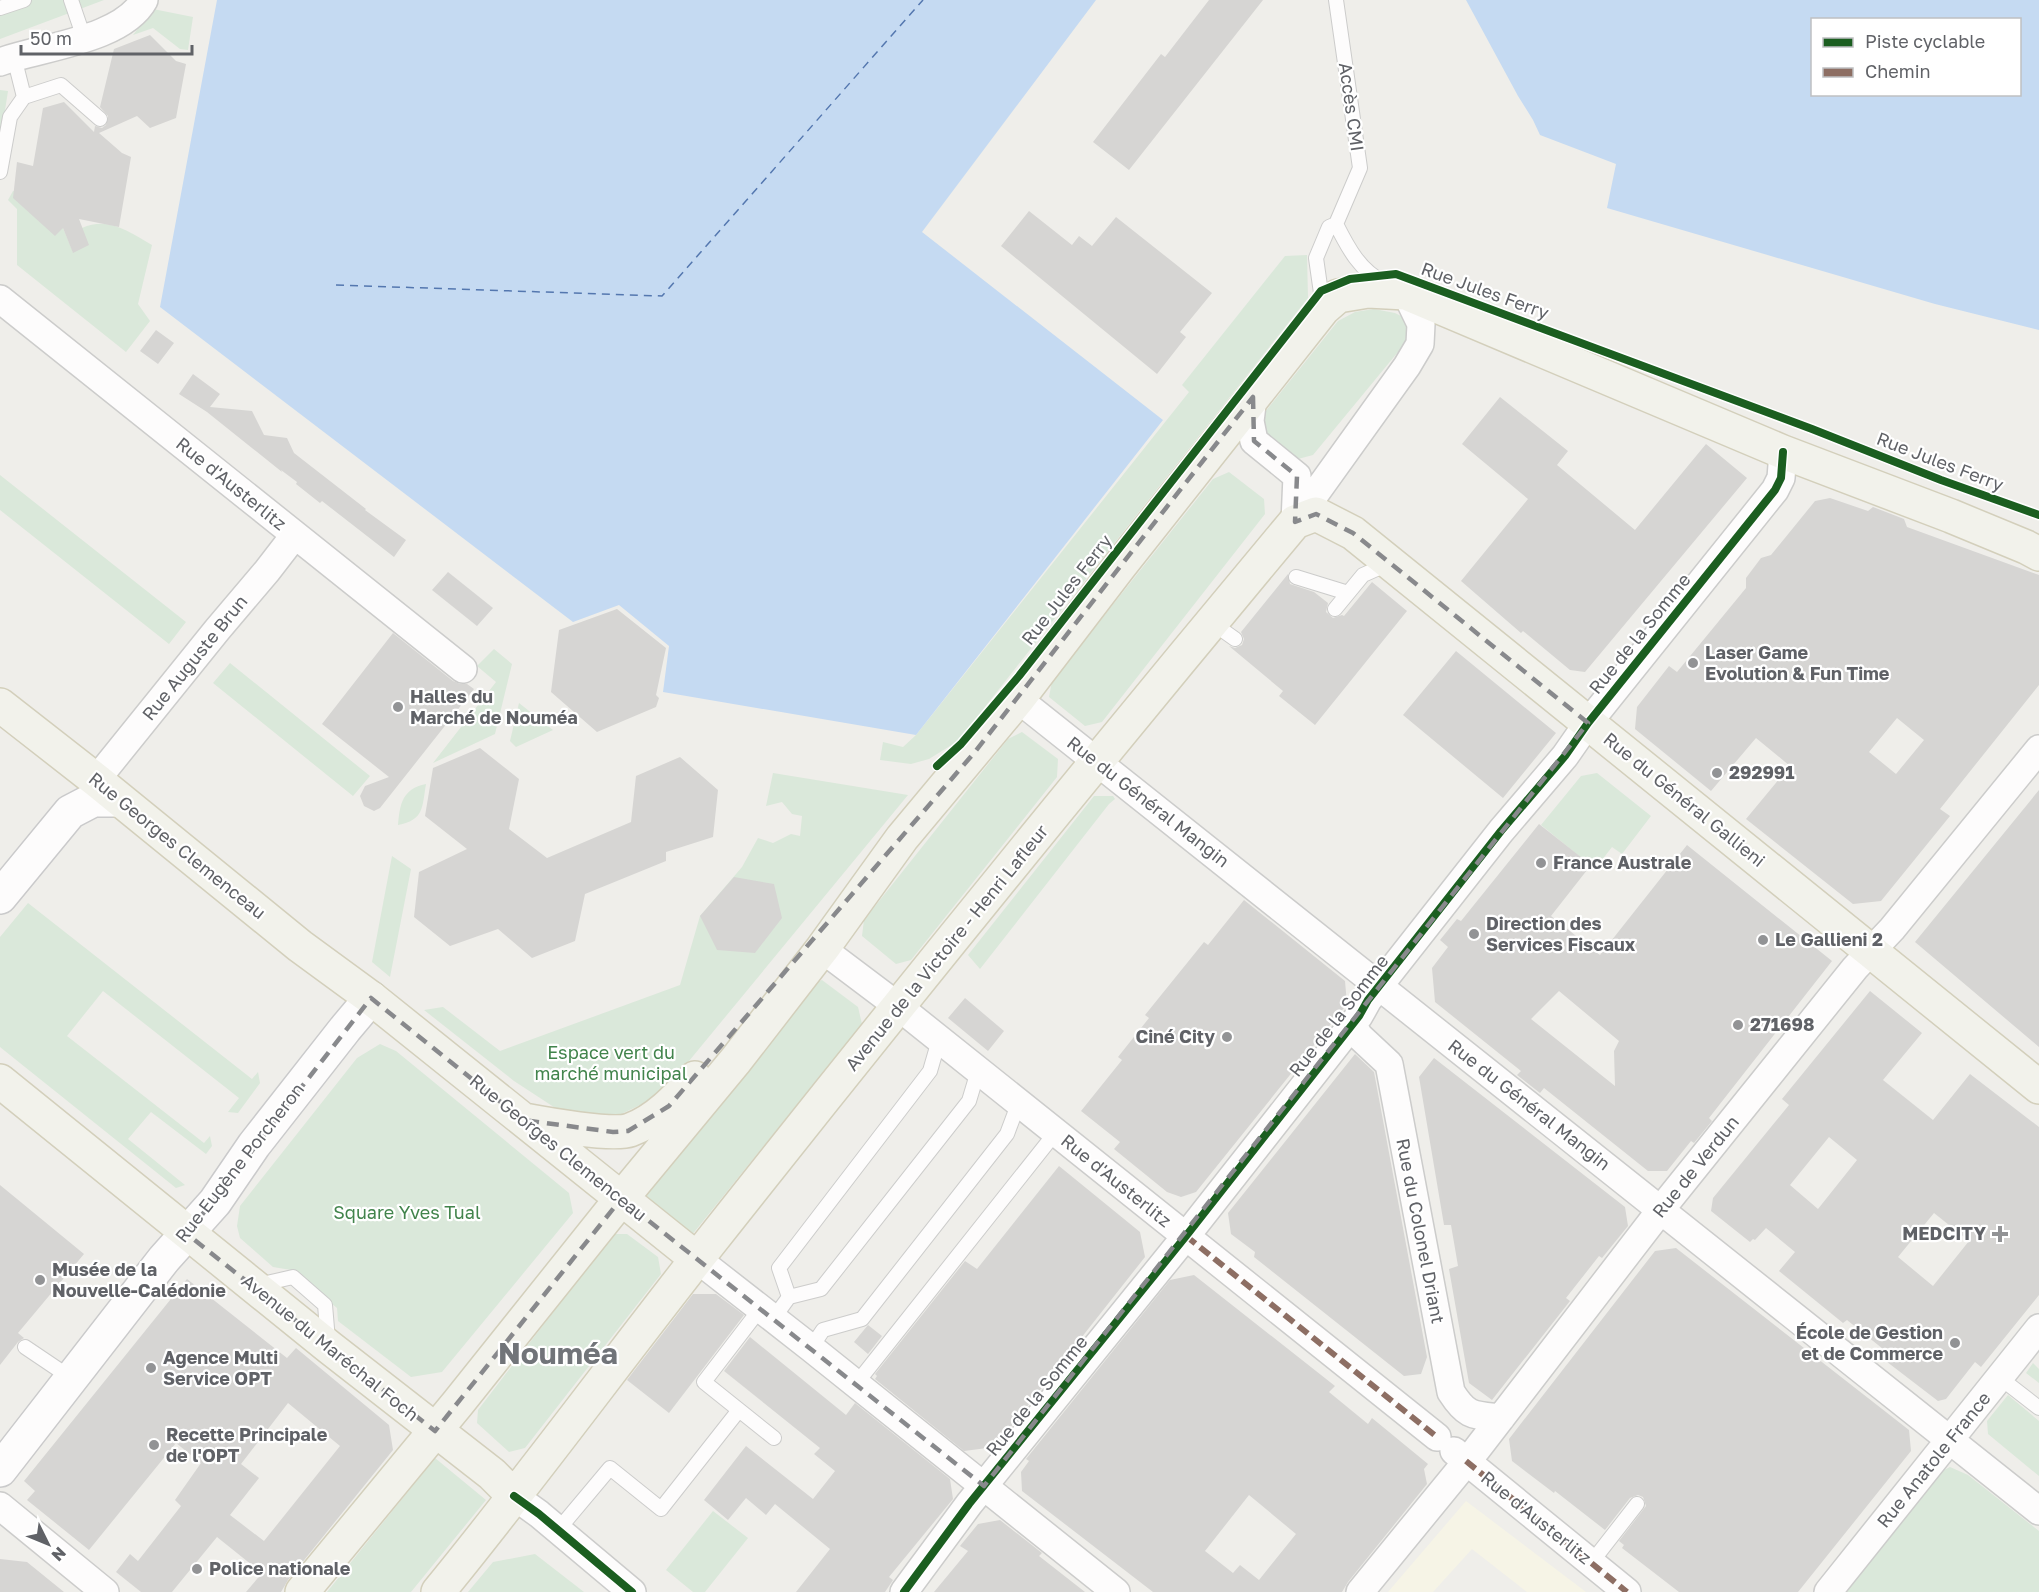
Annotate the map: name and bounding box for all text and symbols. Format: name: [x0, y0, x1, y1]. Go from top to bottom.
scale bar: [21, 18, 192, 56]
legend: [1811, 18, 2021, 96]
text: 50 m: [30, 27, 72, 49]
text: Piste cyclable: [1865, 30, 1985, 52]
text: Chemin: [1865, 60, 1931, 82]
street label: Accès CMI: [1335, 61, 1369, 153]
street label: Rue Jules Ferry: [1418, 257, 1552, 323]
street label: Rue Jules Ferry: [1874, 427, 2007, 495]
street label: Rue d'Austerlitz: [172, 432, 291, 534]
street label: Rue Jules Ferry: [1016, 530, 1116, 649]
street label: Rue de la Somme: [1584, 569, 1695, 698]
street label: Rue Auguste Brun: [137, 590, 252, 725]
place label: Laser Game Evolution & Fun Time: [1705, 641, 1890, 684]
marker: Laser Game Evolution & Fun Time: [1686, 656, 1700, 670]
place label: Halles du Marché de Nouméa: [410, 685, 578, 728]
marker: Halles du Marché de Nouméa: [391, 700, 405, 714]
street label: Rue du Général Gallieni: [1599, 727, 1770, 871]
street label: Rue du Général Mangin: [1063, 731, 1234, 871]
place label: 292991: [1729, 761, 1795, 783]
marker: 292991: [1710, 766, 1724, 780]
street label: Rue Georges Clemenceau: [85, 767, 270, 923]
street label: Avenue de la Victoire - Henri Lafleur: [840, 820, 1052, 1075]
place label: France Australe: [1553, 851, 1692, 873]
marker: France Australe: [1534, 856, 1548, 870]
place label: Direction des Services Fiscaux: [1486, 912, 1636, 955]
marker: Direction des Services Fiscaux: [1467, 927, 1481, 941]
place label: Le Gallieni 2: [1775, 928, 1883, 950]
marker: Le Gallieni 2: [1756, 933, 1770, 947]
street label: Rue de la Somme: [1284, 950, 1393, 1081]
place label: 271698: [1750, 1013, 1814, 1035]
marker: 271698: [1731, 1018, 1745, 1032]
place label: Ciné City: [1135, 1025, 1215, 1047]
marker: Ciné City: [1220, 1030, 1234, 1044]
street label: Rue du Général Mangin: [1444, 1034, 1615, 1174]
park label: Espace vert du marché municipal: [534, 1041, 688, 1084]
street label: Rue Georges Clemenceau: [466, 1069, 651, 1225]
street label: Rue Eugène Porcheron: [170, 1078, 308, 1247]
street label: Rue de Verdun: [1647, 1111, 1743, 1222]
street label: Rue d'Austerlitz: [1057, 1129, 1176, 1231]
street label: Rue du Colonel Driant: [1392, 1136, 1450, 1325]
park label: Square Yves Tual: [333, 1201, 481, 1223]
place label: MEDCITY: [1902, 1222, 1986, 1244]
marker: MEDCITY: [1991, 1225, 2009, 1243]
place label: Musée de la Nouvelle-Calédonie: [52, 1258, 226, 1301]
street label: Avenue du Maréchal Foch: [238, 1269, 423, 1425]
marker: Musée de la Nouvelle-Calédonie: [33, 1273, 47, 1287]
place label: École de Gestion et de Commerce: [1796, 1321, 1943, 1364]
street label: Rue de la Somme: [981, 1331, 1092, 1460]
district label: Nouméa: [498, 1335, 618, 1371]
marker: École de Gestion et de Commerce: [1948, 1336, 1962, 1350]
place label: Agence Multi Service OPT: [163, 1346, 278, 1389]
marker: Agence Multi Service OPT: [144, 1361, 158, 1375]
street label: Rue Anatole France: [1872, 1387, 1995, 1532]
place label: Recette Principale de l'OPT: [166, 1423, 328, 1466]
marker: Recette Principale de l'OPT: [147, 1438, 161, 1452]
street label: Rue d'Austerlitz: [1477, 1466, 1596, 1568]
north arrow: [18, 1514, 78, 1574]
text: N: [48, 1543, 70, 1566]
place label: Police nationale: [209, 1557, 351, 1579]
marker: Police nationale: [190, 1562, 204, 1576]

